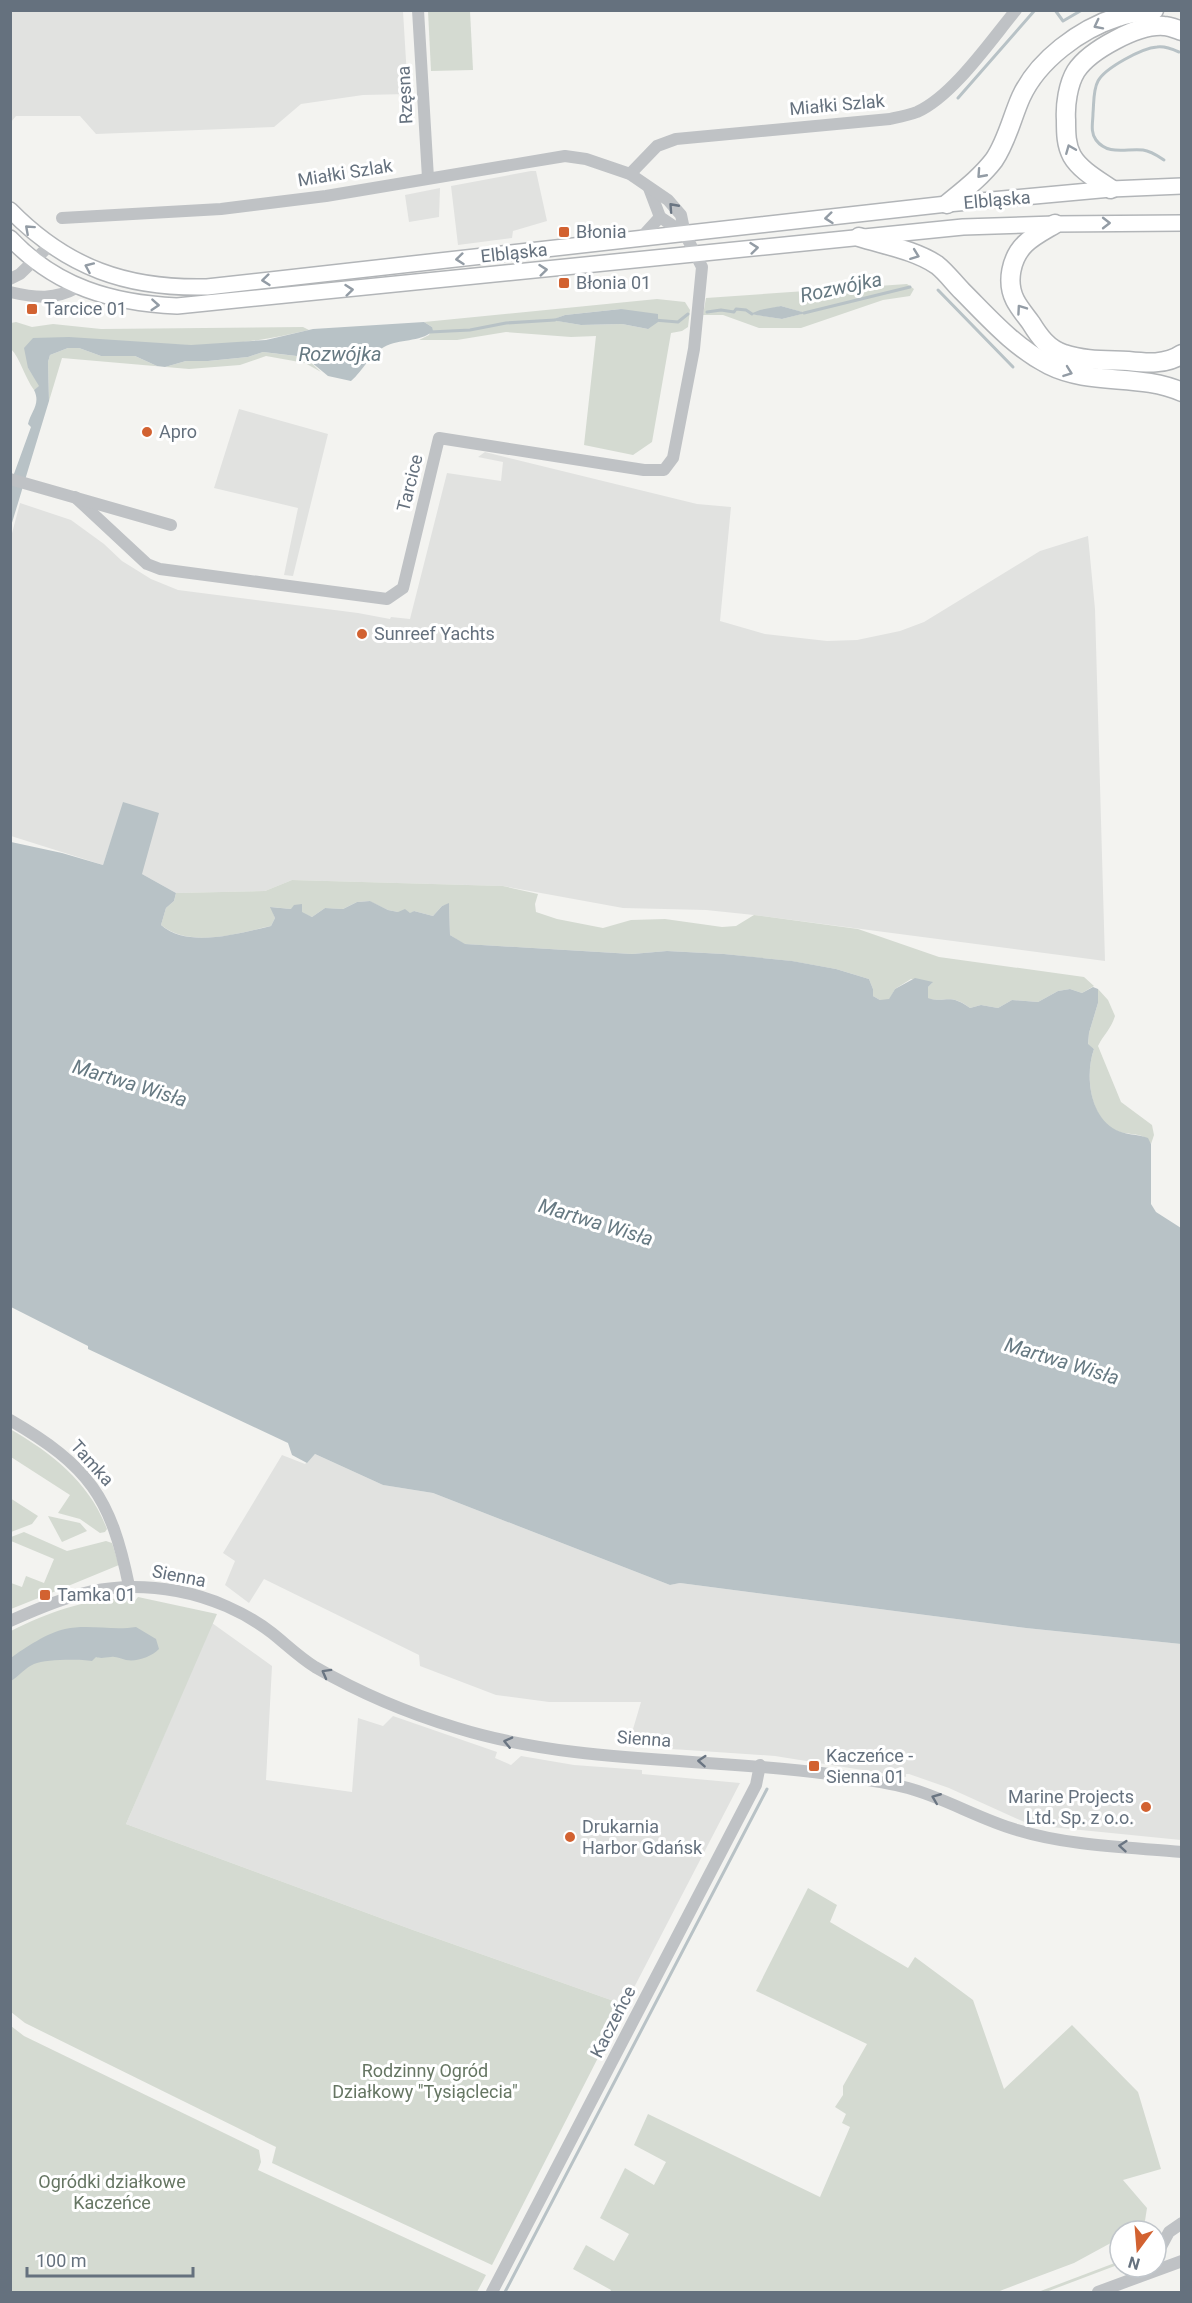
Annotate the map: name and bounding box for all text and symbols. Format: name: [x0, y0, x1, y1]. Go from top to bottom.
one-way arrow: [1093, 18, 1104, 30]
street label: Rzęsna: [392, 65, 417, 125]
street label: Miałki Szlak: [788, 90, 886, 119]
one-way arrow: [1065, 144, 1077, 155]
street label: Miałki Szlak: [296, 155, 395, 190]
one-way arrow: [977, 167, 988, 178]
street label: Elbląska: [963, 186, 1031, 213]
one-way arrow: [669, 203, 680, 213]
one-way arrow: [825, 211, 834, 224]
one-way arrow: [1101, 217, 1110, 229]
place label: Błonia: [576, 221, 626, 242]
one-way arrow: [26, 225, 36, 236]
marker: Błonia: [557, 225, 571, 239]
street label: Elbląska: [479, 239, 548, 266]
one-way arrow: [749, 242, 759, 255]
one-way arrow: [909, 248, 920, 260]
one-way arrow: [455, 252, 464, 265]
one-way arrow: [84, 262, 95, 274]
one-way arrow: [539, 264, 548, 276]
water label: Rozwójka: [798, 267, 884, 307]
place label: Błonia 01: [576, 272, 651, 293]
one-way arrow: [261, 273, 270, 286]
marker: Błonia 01: [557, 276, 571, 290]
one-way arrow: [345, 284, 354, 297]
place label: Tarcice 01: [44, 298, 127, 319]
one-way arrow: [151, 298, 160, 311]
marker: Tarcice 01: [25, 302, 39, 316]
one-way arrow: [1017, 304, 1028, 315]
water label: Rozwójka: [298, 342, 382, 366]
one-way arrow: [1062, 364, 1073, 377]
place label: Apro: [159, 421, 197, 442]
marker: Apro: [140, 425, 154, 439]
street label: Tarcice: [392, 452, 427, 514]
place label: Sunreef Yachts: [374, 623, 495, 644]
marker: Sunreef Yachts: [355, 627, 369, 641]
water label: Martwa Wisła: [70, 1054, 190, 1112]
water label: Martwa Wisła: [536, 1193, 656, 1251]
water label: Martwa Wisła: [1002, 1332, 1122, 1390]
street label: Tamka: [66, 1435, 118, 1490]
street label: Sienna: [150, 1560, 208, 1591]
place label: Tamka 01: [57, 1584, 136, 1605]
marker: Tamka 01: [38, 1588, 52, 1602]
one-way arrow: [322, 1669, 332, 1680]
street label: Sienna: [616, 1726, 672, 1751]
one-way arrow: [503, 1736, 513, 1749]
place label: Kaczeńce - Sienna 01: [826, 1745, 913, 1787]
one-way arrow: [697, 1755, 706, 1768]
marker: Kaczeńce - Sienna 01: [807, 1759, 821, 1773]
place label: Marine Projects Ltd. Sp. z o.o.: [1008, 1786, 1134, 1828]
one-way arrow: [931, 1793, 942, 1805]
marker: Marine Projects Ltd. Sp. z o.o.: [1139, 1800, 1153, 1814]
place label: Drukarnia Harbor Gdańsk: [582, 1816, 703, 1858]
marker: Drukarnia Harbor Gdańsk: [563, 1830, 577, 1844]
one-way arrow: [1119, 1840, 1128, 1853]
street label: Kaczeńce: [586, 1982, 640, 2061]
park label: Rodzinny Ogród Działkowy "Tysiąclecia": [332, 2060, 518, 2102]
park label: Ogródki działkowe Kaczeńce: [38, 2171, 186, 2213]
north arrow: [1108, 2219, 1168, 2279]
scale bar: [27, 2240, 194, 2278]
text: 100 m: [36, 2250, 87, 2271]
text: N: [1126, 2252, 1142, 2274]

